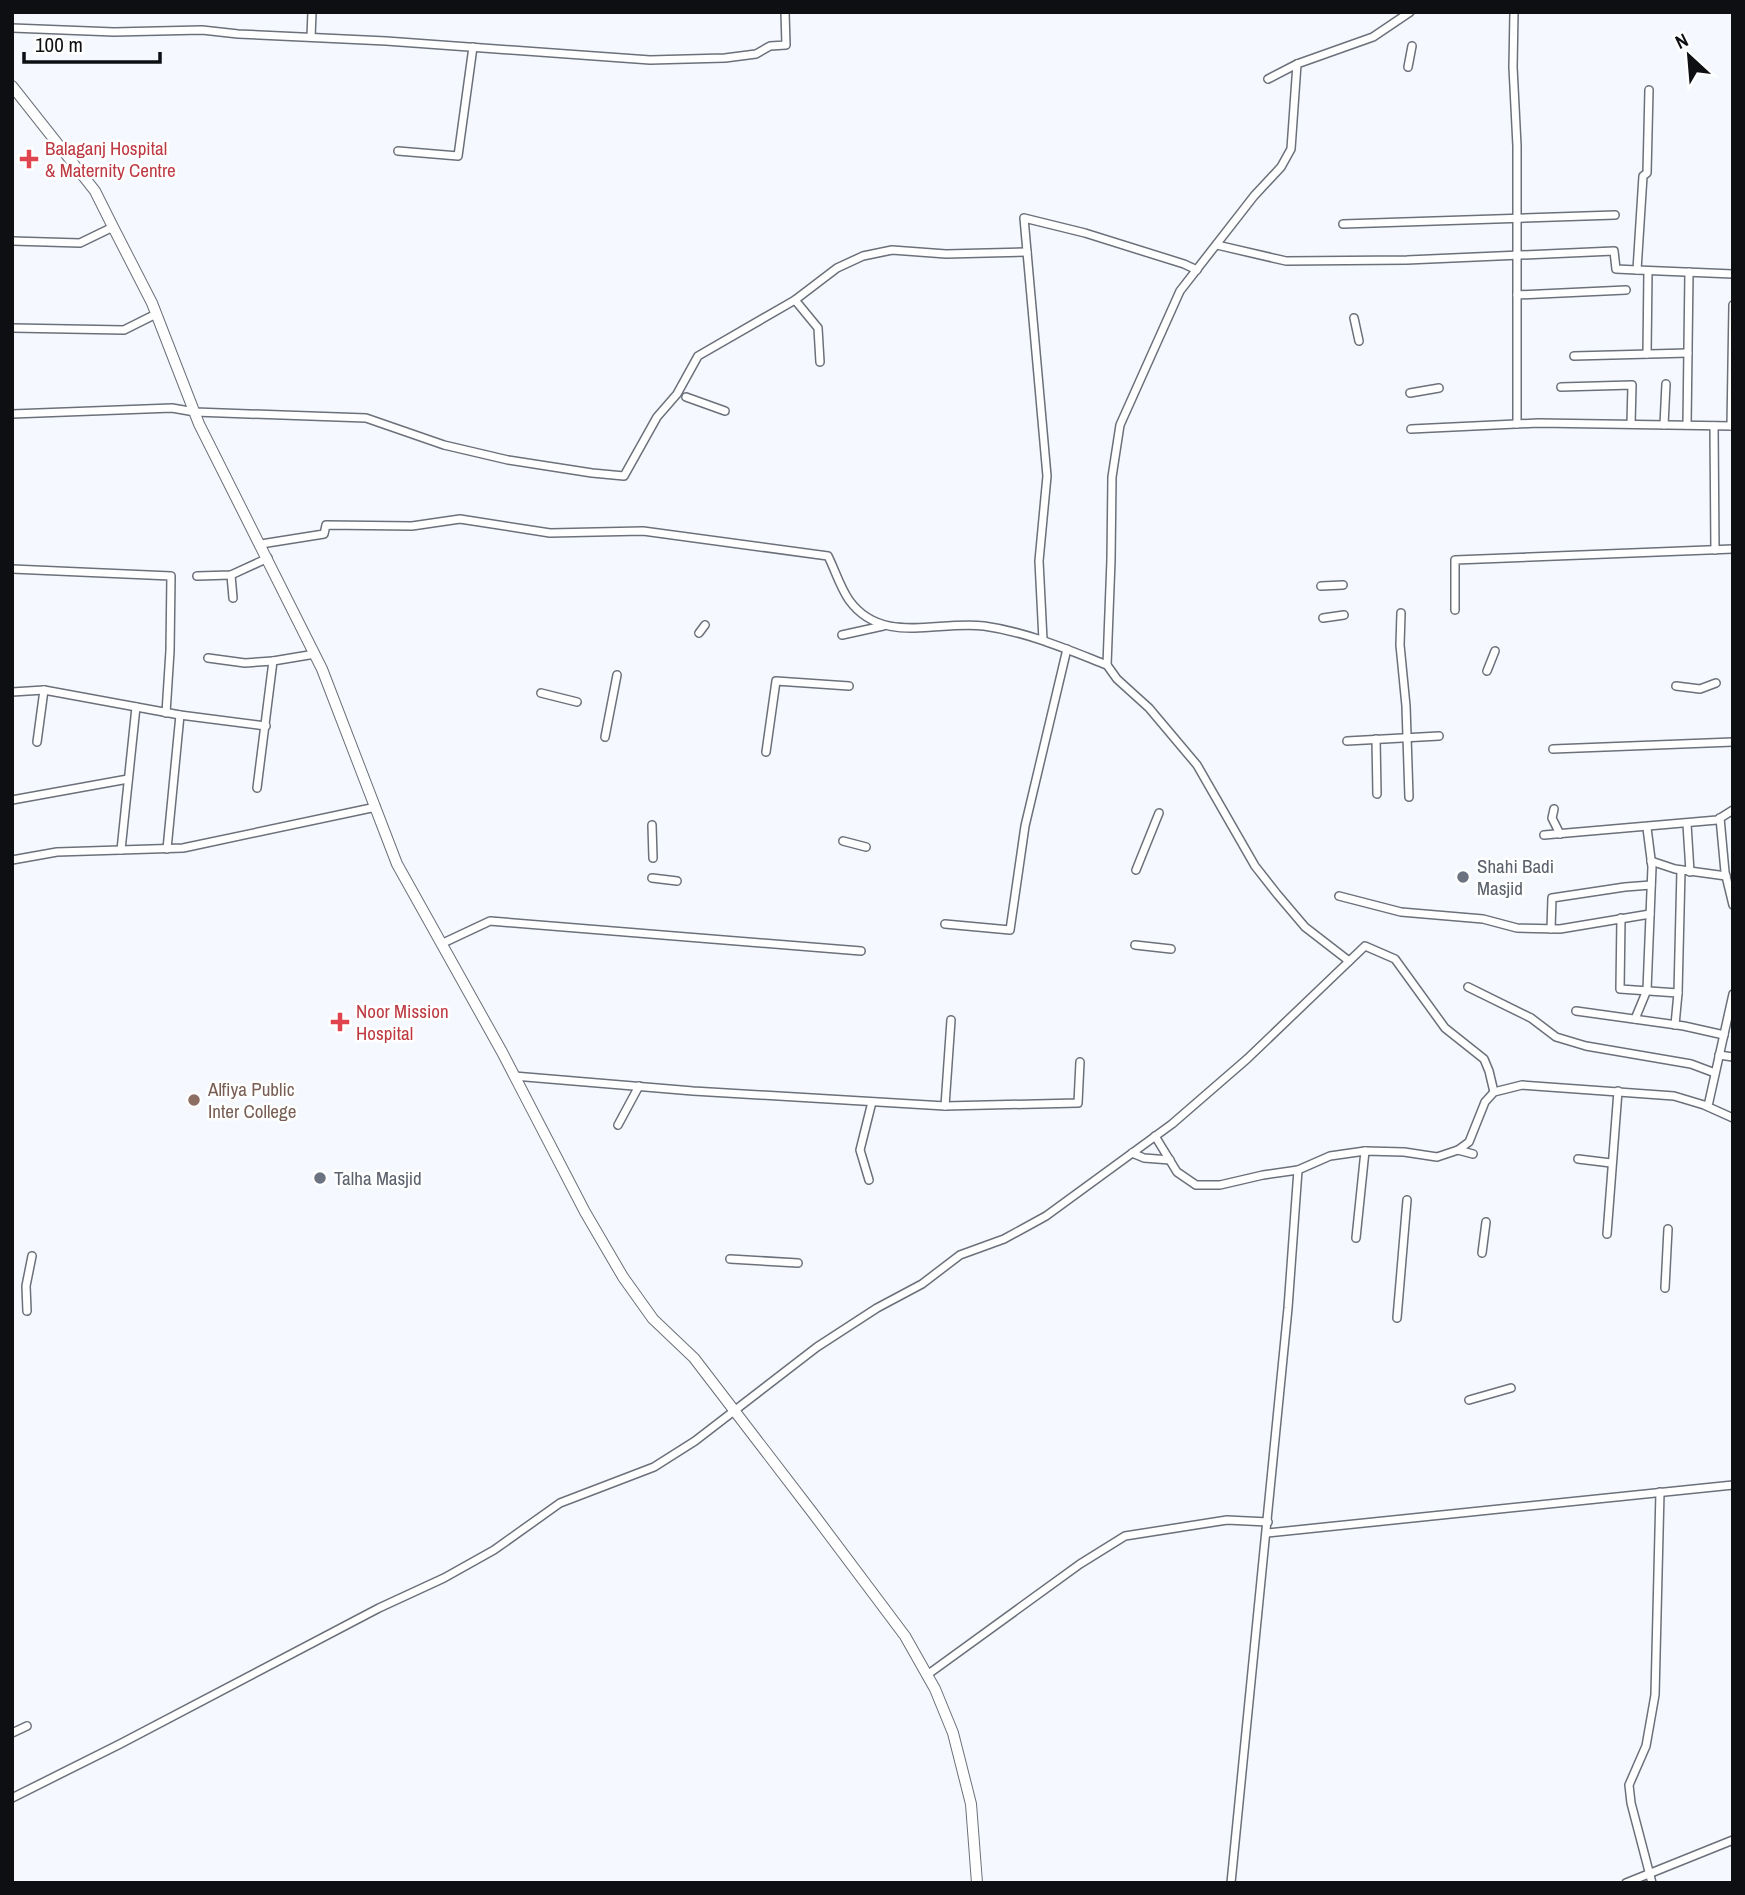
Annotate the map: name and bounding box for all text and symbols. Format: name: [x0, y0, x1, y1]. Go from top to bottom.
scale bar: [24, 21, 161, 65]
north arrow: [1654, 21, 1724, 91]
text: N: [1671, 27, 1692, 55]
text: 100 m: [35, 30, 83, 59]
place label: Balaganj Hospital & Maternity Centre: [45, 135, 176, 183]
marker: Balaganj Hospital & Maternity Centre: [19, 149, 39, 169]
place label: Shahi Badi Masjid: [1477, 853, 1554, 901]
marker: Shahi Badi Masjid: [1455, 869, 1471, 885]
place label: Noor Mission Hospital: [356, 998, 449, 1046]
marker: Noor Mission Hospital: [330, 1012, 350, 1032]
place label: Alfiya Public Inter College: [207, 1076, 296, 1124]
marker: Alfiya Public Inter College: [186, 1092, 202, 1108]
place label: Talha Masjid: [334, 1165, 422, 1191]
marker: Talha Masjid: [312, 1170, 328, 1186]

